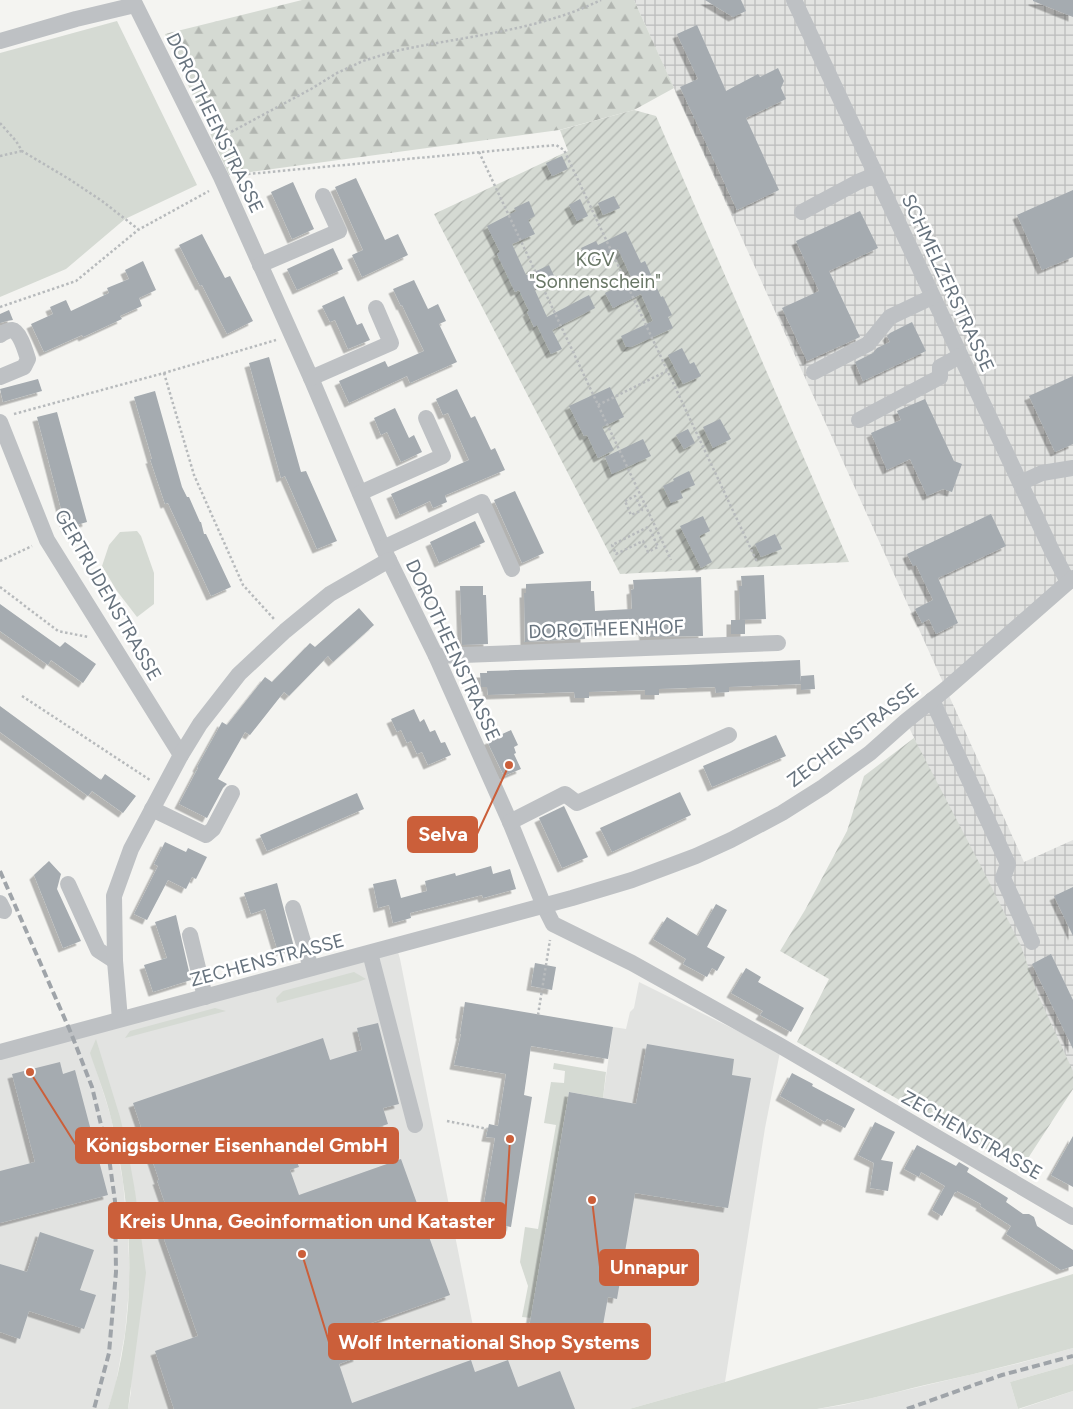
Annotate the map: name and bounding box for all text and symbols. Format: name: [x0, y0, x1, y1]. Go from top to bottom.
street label: DOROTHEENSTRASSE: [161, 29, 269, 217]
street label: SCHMELZERSTRASSE: [897, 190, 999, 376]
park label: KGV "Sonnenschein": [529, 248, 661, 293]
street label: GERTRUDENSTRASSE: [50, 505, 166, 685]
street label: DOROTHEENSTRASSE: [401, 556, 505, 744]
street label: DOROTHEENHOF: [528, 615, 684, 643]
street label: ZECHENSTRASSE: [783, 678, 923, 792]
callout: Selva: [408, 817, 477, 852]
text: Selva: [418, 822, 468, 846]
street label: ZECHENSTRASSE: [187, 928, 347, 992]
street label: ZECHENSTRASSE: [897, 1085, 1047, 1185]
callout: Königsborner Eisenhandel GmbH: [76, 1128, 398, 1163]
text: Königsborner Eisenhandel GmbH: [86, 1133, 388, 1157]
callout: Kreis Unna, Geoinformation und Kataster: [109, 1203, 505, 1238]
text: Kreis Unna, Geoinformation und Kataster: [119, 1209, 495, 1233]
callout: Unnapur: [600, 1250, 698, 1285]
text: Unnapur: [610, 1255, 689, 1279]
callout: Wolf International Shop Systems: [329, 1324, 650, 1359]
text: Wolf International Shop Systems: [339, 1330, 639, 1354]

